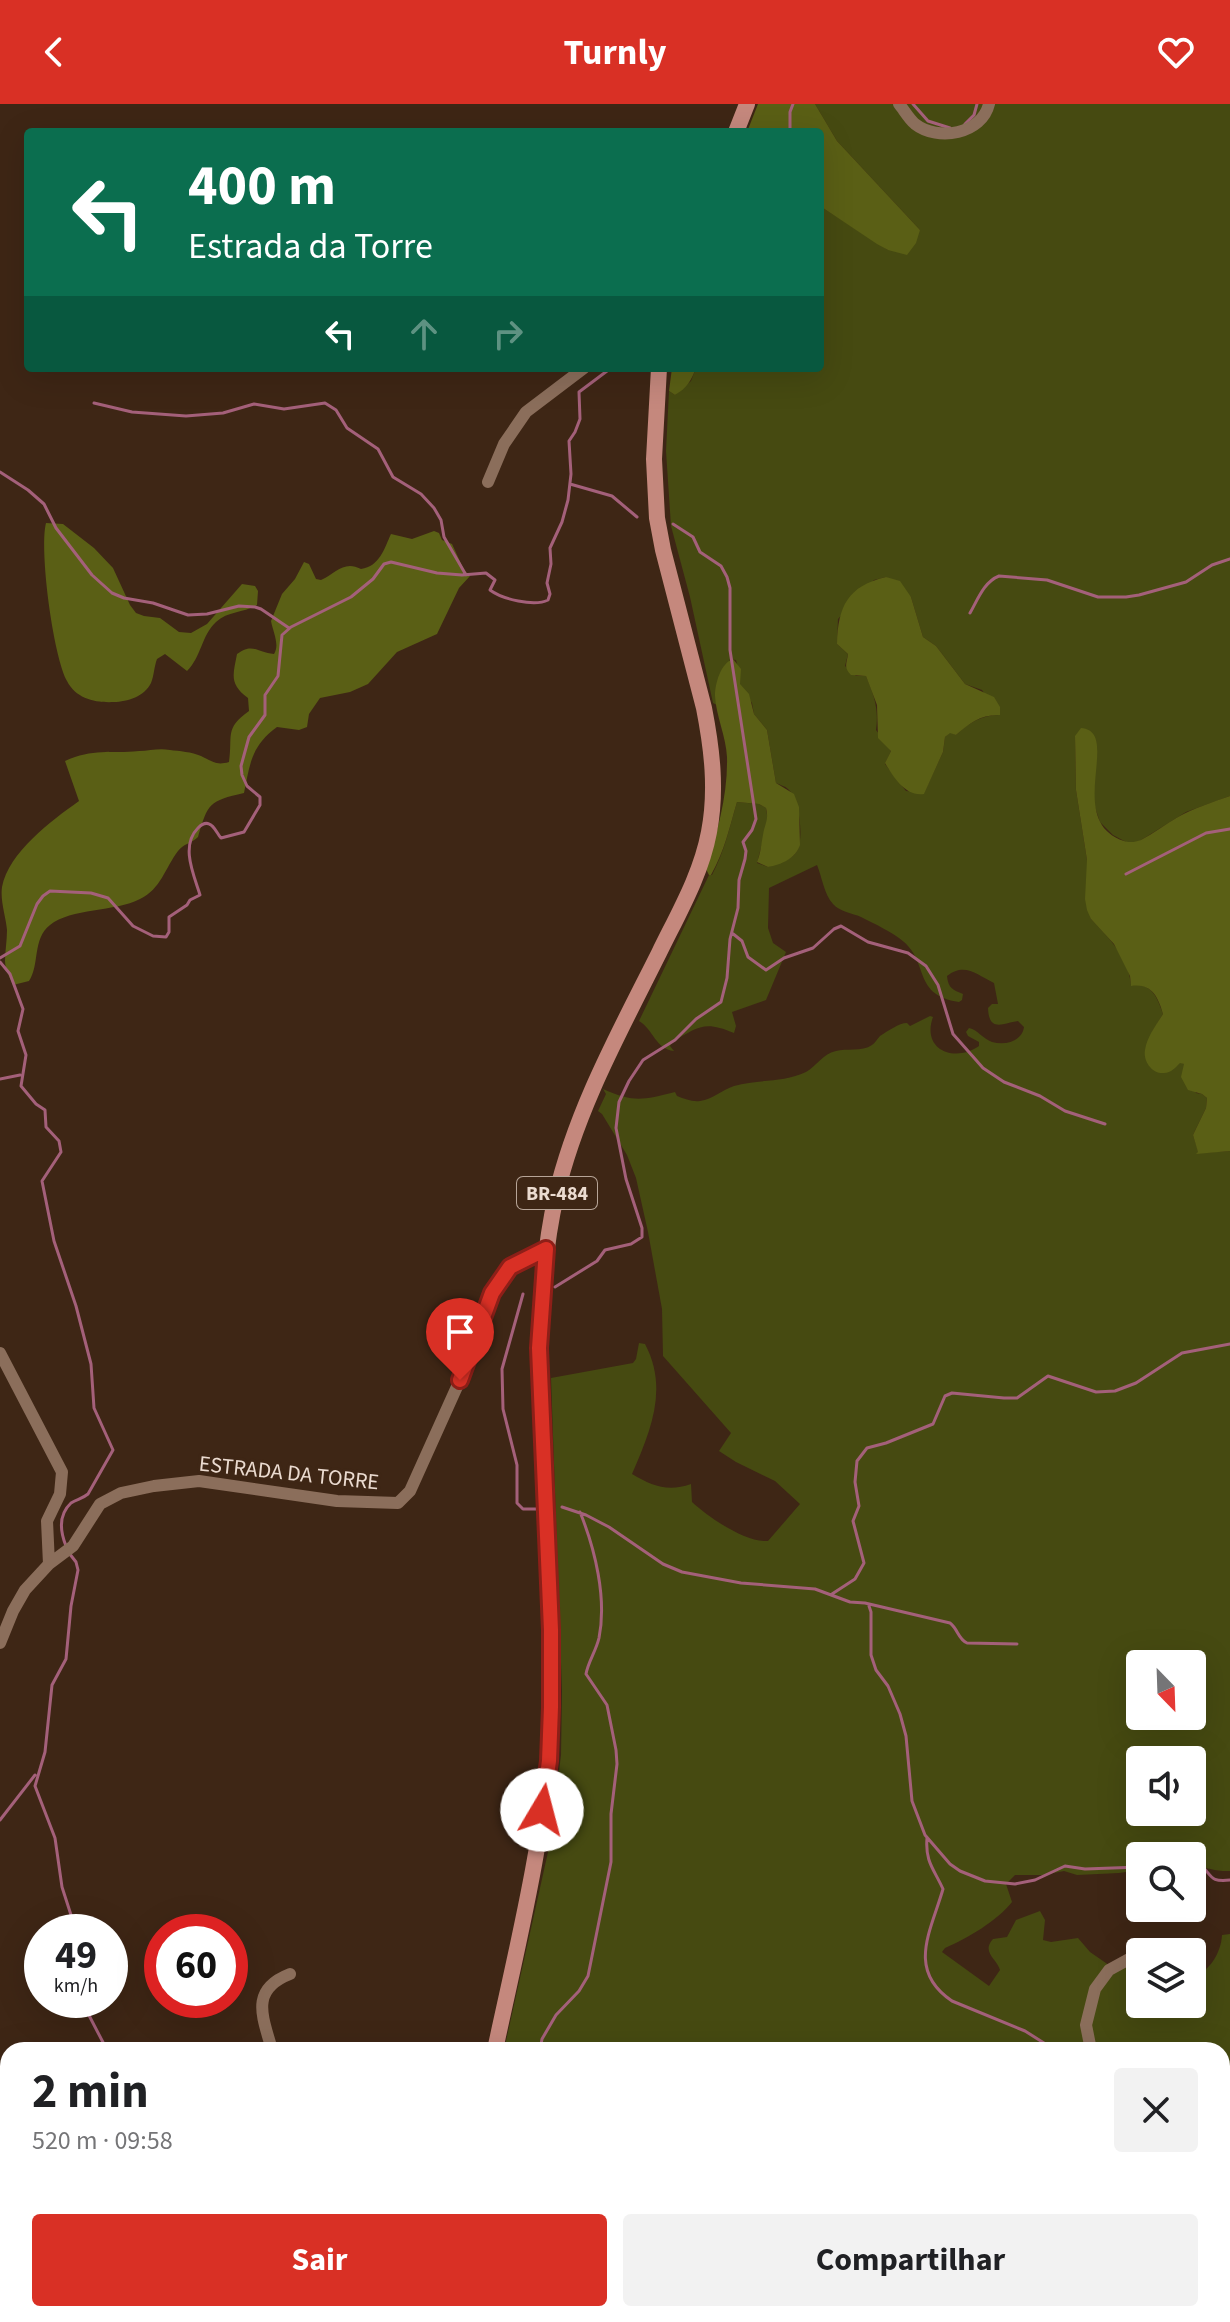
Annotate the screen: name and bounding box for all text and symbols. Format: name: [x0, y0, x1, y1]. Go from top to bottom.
text: Turnly: [564, 27, 666, 78]
icon: back: [32, 30, 76, 74]
icon: heart: [1154, 30, 1198, 74]
text: 400 m: [188, 147, 336, 226]
icon: left: [56, 160, 160, 264]
text: Estrada da Torre: [188, 221, 433, 272]
icon: left: [318, 312, 362, 356]
icon: ahead: [402, 312, 446, 356]
icon: right: [486, 312, 530, 356]
road number: BR-484: [517, 1177, 597, 1209]
pin: [426, 1298, 494, 1380]
icon: arrive: [438, 1310, 482, 1354]
street label: ESTRADA DA TORRE: [197, 1448, 381, 1498]
north arrow: [1126, 1650, 1206, 1730]
map controls: [1126, 1650, 1206, 2018]
button: sound: [1126, 1746, 1206, 1826]
position arrow: [500, 1768, 584, 1852]
button: search: [1126, 1842, 1206, 1922]
speed limit sign: 60: [144, 1914, 248, 2018]
text: 49: [55, 1927, 97, 1984]
button: layers: [1126, 1938, 1206, 2018]
text: km/h: [54, 1972, 98, 2000]
text: 2 min: [32, 2058, 149, 2126]
button: close: [1114, 2068, 1198, 2152]
text: 520 m · 09:58: [32, 2122, 173, 2159]
button: Sair: [32, 2214, 607, 2306]
button: Compartilhar: [623, 2214, 1198, 2306]

